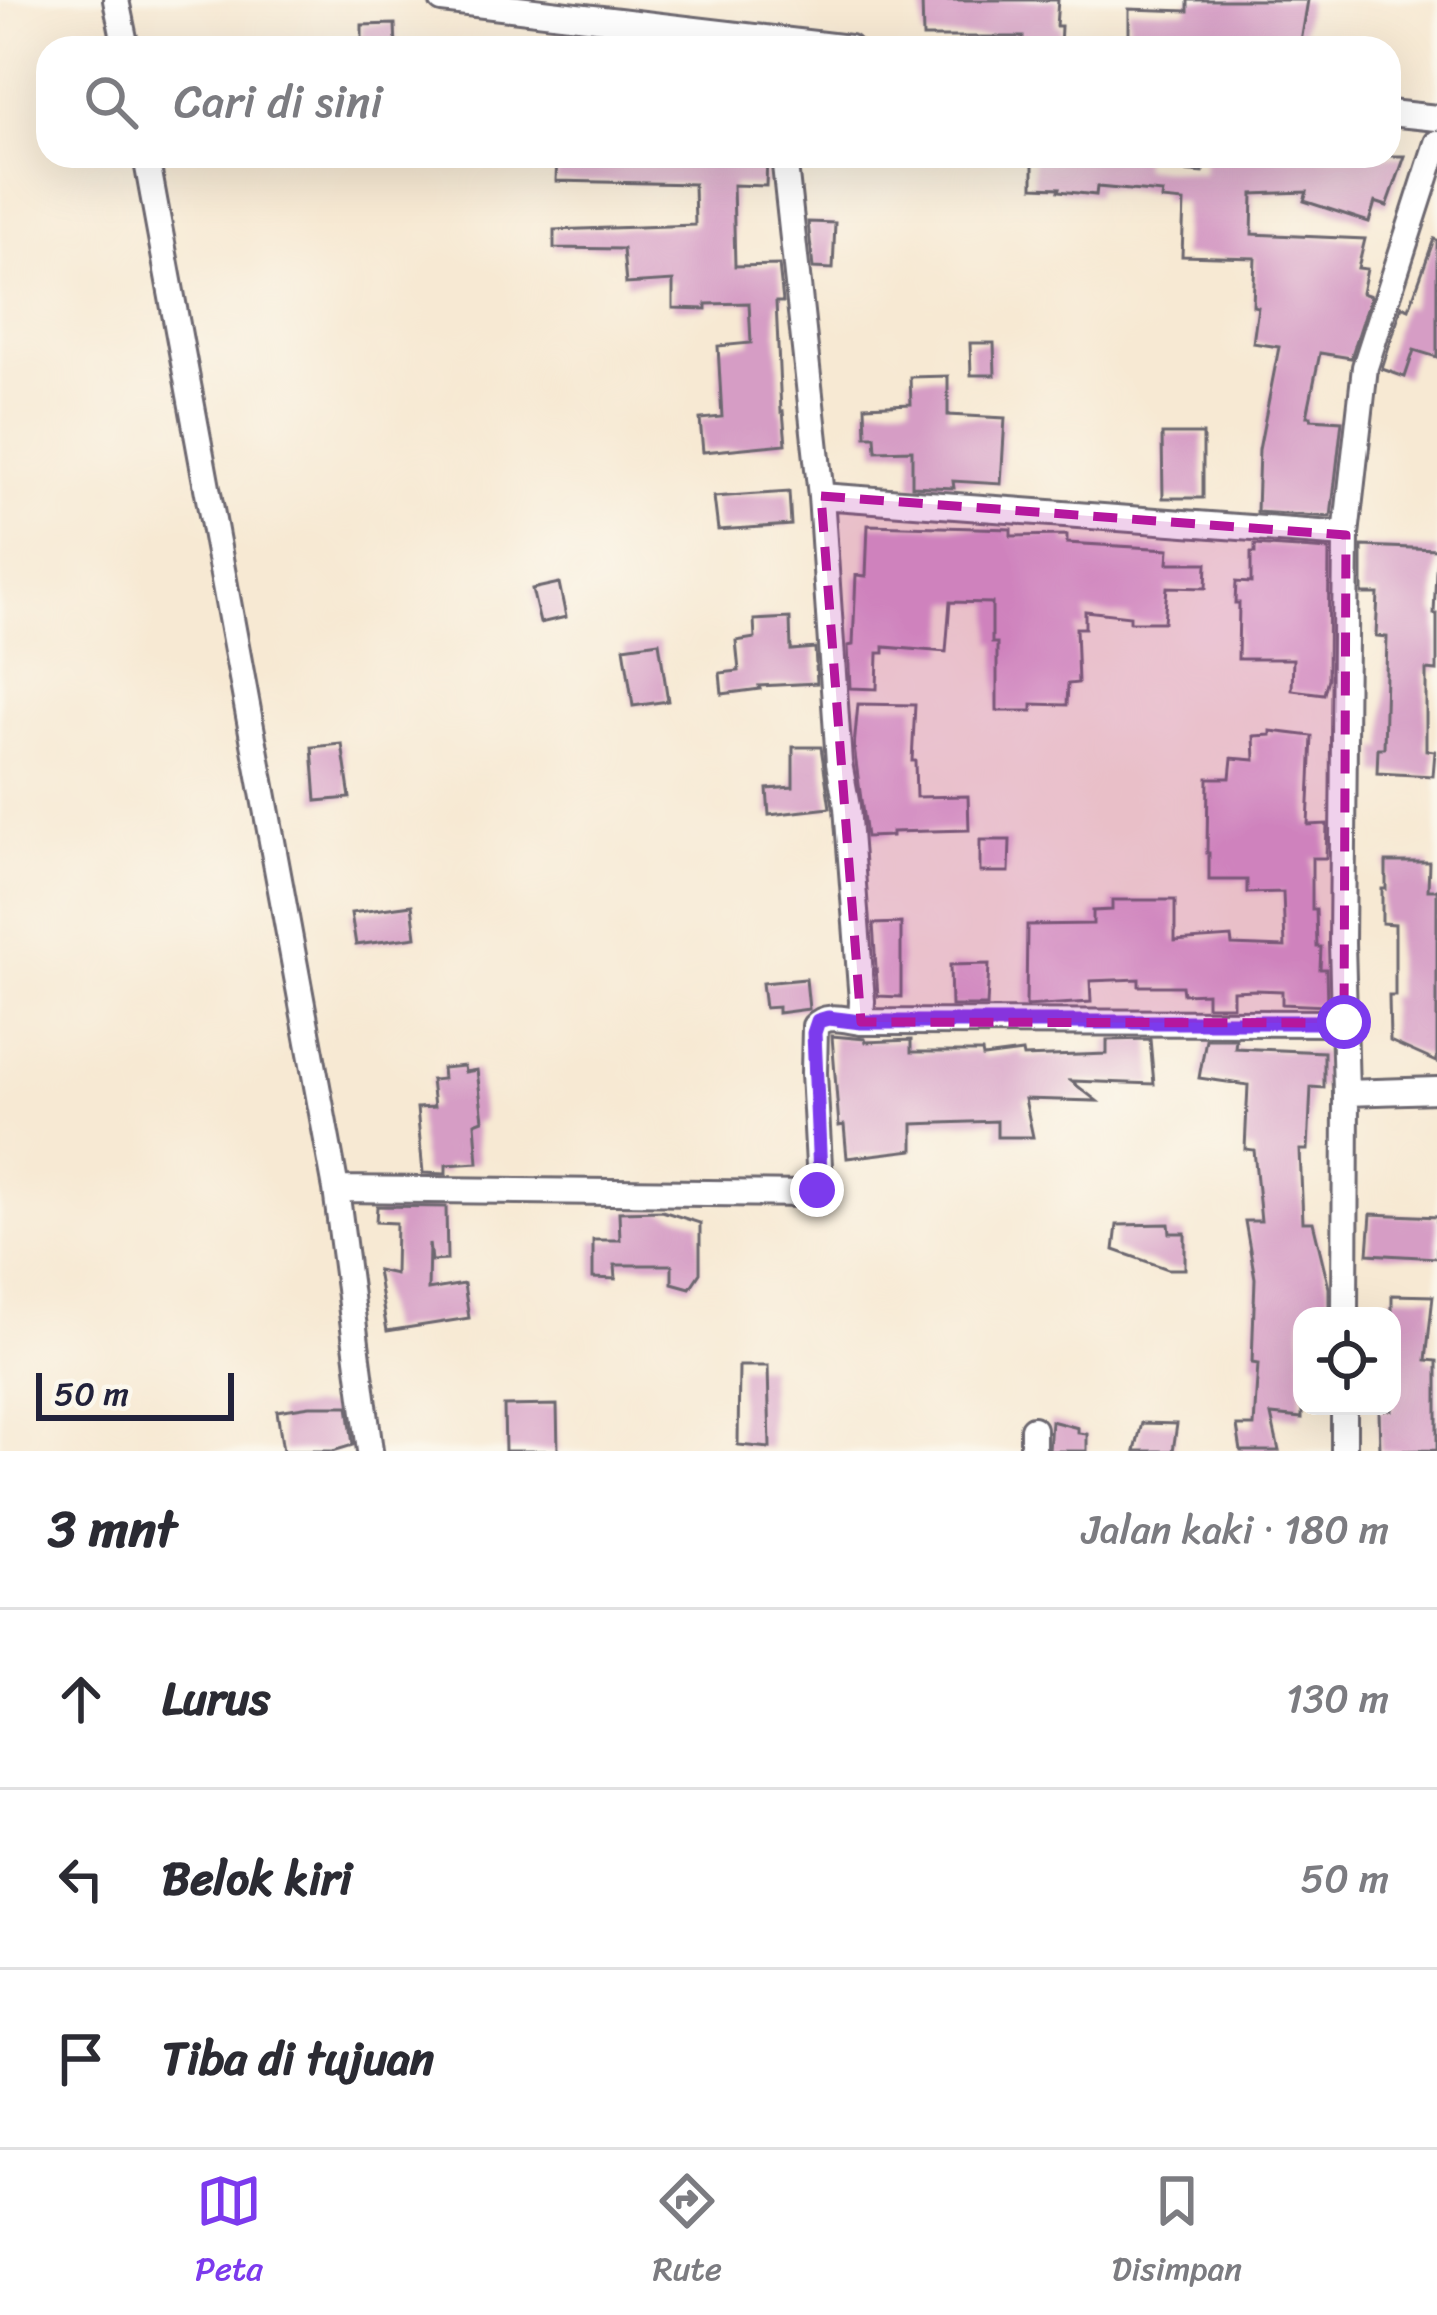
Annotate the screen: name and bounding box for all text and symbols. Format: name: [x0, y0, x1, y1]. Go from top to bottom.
search box: [36, 36, 1401, 168]
text: Cari di sini: [174, 62, 383, 142]
icon: search: [78, 69, 144, 135]
route start: [1317, 995, 1371, 1049]
route end: [790, 1163, 844, 1217]
map controls: [1293, 1307, 1401, 1415]
button: locate: [1293, 1307, 1401, 1415]
text: 50 m: [54, 1365, 129, 1423]
scale bar: [36, 1367, 234, 1420]
text: 3 mnt: [48, 1484, 176, 1574]
text: Jalan kaki · 180 m: [1082, 1495, 1389, 1564]
text: Lurus: [162, 1659, 270, 1739]
text: 130 m: [1286, 1664, 1389, 1733]
icon: ahead: [48, 1666, 114, 1732]
text: Belok kiri: [162, 1839, 352, 1919]
text: 50 m: [1300, 1844, 1389, 1913]
icon: left: [48, 1846, 114, 1912]
text: Tiba di tujuan: [162, 2019, 434, 2099]
icon: arrive: [48, 2026, 114, 2092]
tab: Peta: [195, 2168, 263, 2298]
tab: Rute: [653, 2168, 722, 2298]
tab: Disimpan: [1112, 2168, 1242, 2298]

